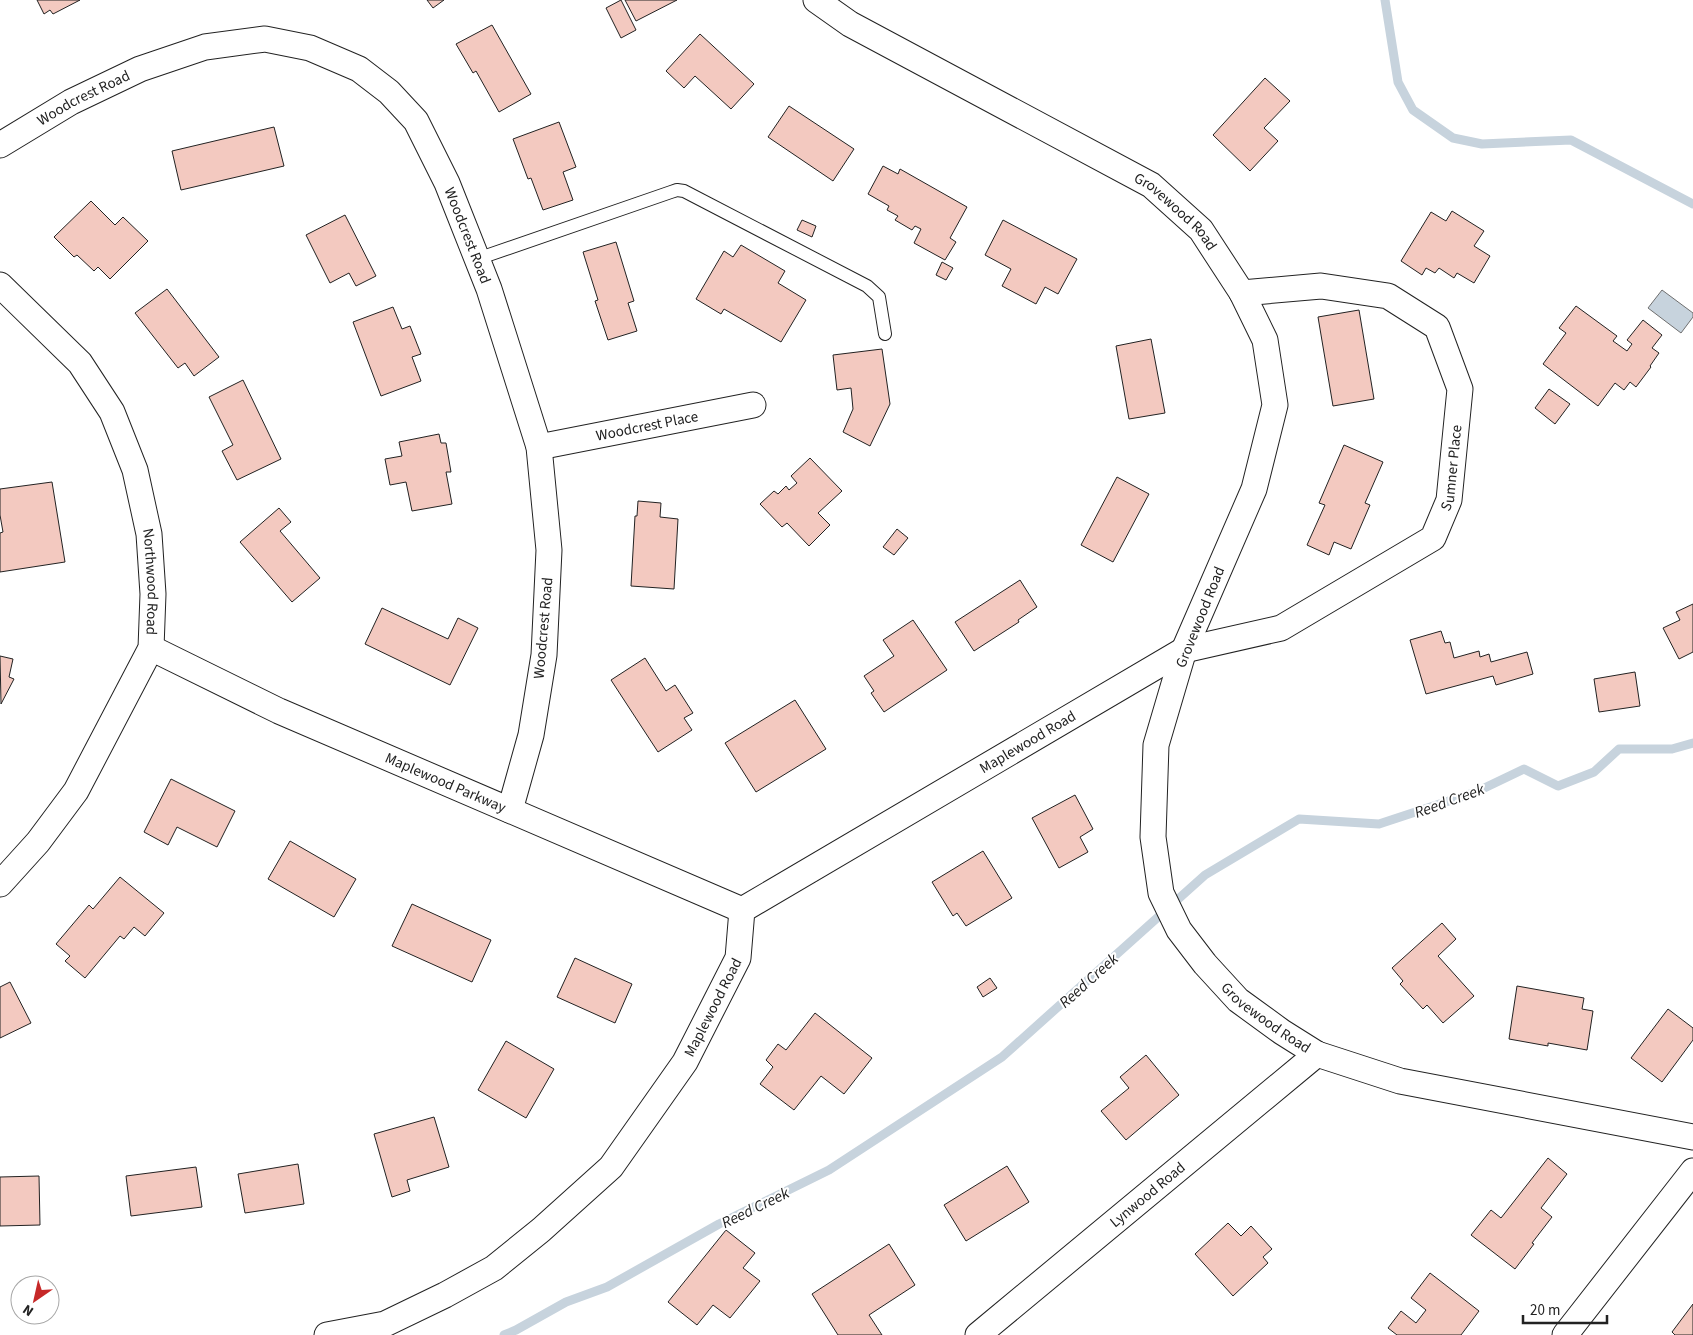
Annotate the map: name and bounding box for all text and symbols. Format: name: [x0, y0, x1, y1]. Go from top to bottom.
street label: Woodcrest Road: [33, 65, 134, 131]
street label: Grovewood Road: [1130, 168, 1222, 255]
street label: Woodcrest Road: [439, 184, 496, 287]
street label: Woodcrest Place: [594, 406, 700, 447]
street label: Sumner Place: [1436, 424, 1467, 514]
street label: Northwood Road: [137, 526, 163, 635]
street label: Grovewood Road: [1171, 563, 1230, 671]
street label: Woodcrest Road: [529, 576, 558, 680]
street label: Maplewood Road: [976, 706, 1080, 779]
street label: Maplewood Parkway: [382, 748, 509, 818]
water label: Reed Creek: [1411, 778, 1488, 824]
water label: Reed Creek: [1054, 948, 1123, 1013]
street label: Maplewood Road: [679, 954, 747, 1061]
street label: Grovewood Road: [1216, 978, 1315, 1058]
street label: Lynwood Road: [1105, 1157, 1190, 1233]
water label: Reed Creek: [718, 1182, 793, 1234]
north arrow: [10, 1275, 60, 1325]
scale bar: [1523, 1292, 1607, 1324]
text: N: [19, 1299, 38, 1321]
text: 20 m: [1530, 1300, 1560, 1321]

